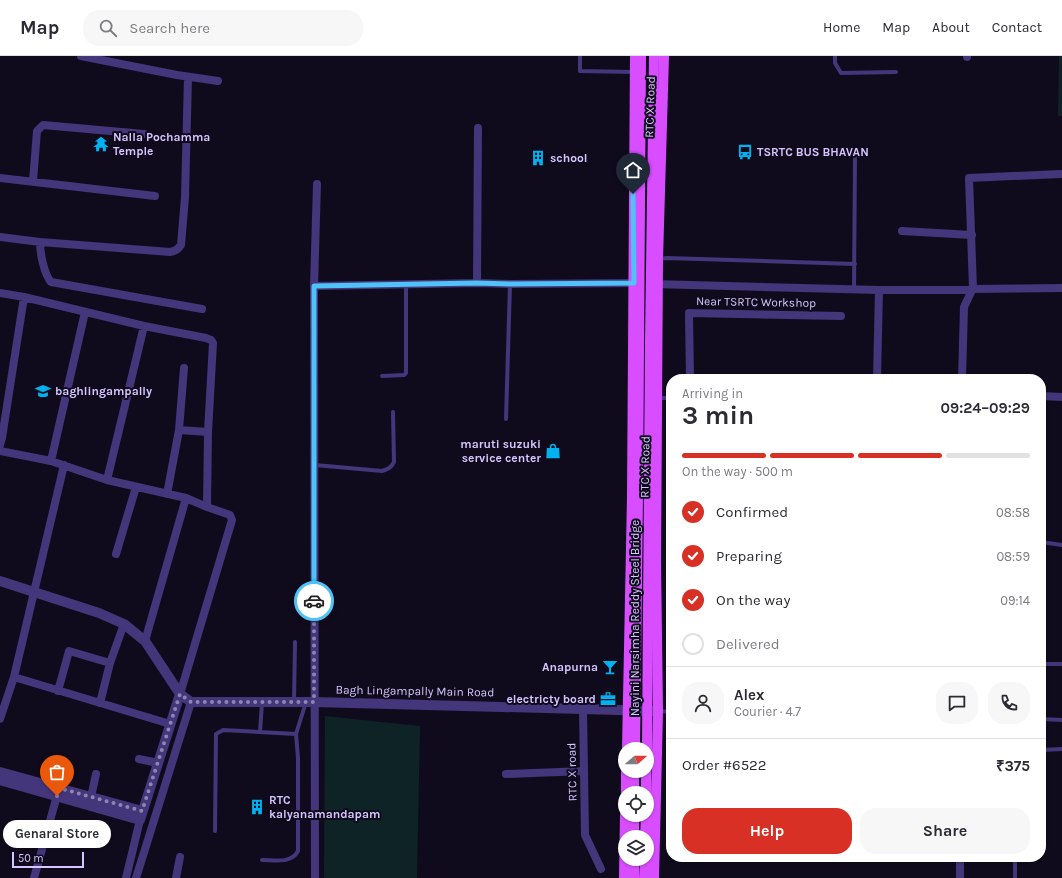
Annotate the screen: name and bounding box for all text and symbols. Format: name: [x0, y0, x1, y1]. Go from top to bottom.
search box: [83, 10, 363, 46]
text: Map: [20, 17, 59, 39]
icon: search: [97, 17, 119, 39]
text: Search here: [129, 19, 210, 37]
text: Home: [823, 19, 860, 36]
text: Map: [882, 19, 910, 36]
text: About: [932, 19, 970, 36]
text: Contact: [992, 19, 1042, 36]
street label: RTC X Road: [642, 76, 658, 138]
place label: Nalla Pochamma Temple: [113, 130, 210, 158]
temple icon: Nalla Pochamma Temple: [92, 135, 110, 153]
bus stop icon: TSRTC BUS BHAVAN: [736, 143, 754, 161]
place label: TSRTC BUS BHAVAN: [757, 145, 869, 159]
building icon: school: [529, 149, 547, 167]
place label: school: [550, 151, 587, 165]
pin: [616, 153, 650, 194]
icon: home: [622, 159, 644, 181]
street label: Near TSRTC Workshop: [696, 294, 816, 310]
school or university icon: baghlingampally: [34, 382, 52, 400]
place label: baghlingampally: [55, 384, 152, 398]
text: Arriving in: [682, 386, 743, 401]
text: 09:24–09:29: [941, 399, 1030, 417]
text: 3 min: [682, 400, 754, 431]
street label: RTC X Road: [637, 436, 653, 498]
place label: maruti suzuki service center: [460, 437, 541, 465]
shop icon: maruti suzuki service center: [544, 442, 562, 460]
text: On the way · 500 m: [682, 464, 793, 479]
icon: check: [682, 501, 704, 523]
text: Confirmed: [716, 503, 788, 521]
text: 08:58: [996, 505, 1030, 520]
street label: Nayini Narsimha Reddy Steel Bridge: [628, 520, 642, 716]
icon: check: [682, 545, 704, 567]
text: Preparing: [716, 547, 782, 565]
text: 08:59: [996, 549, 1030, 564]
courier: [294, 581, 334, 621]
icon: check: [682, 589, 704, 611]
icon: car: [303, 590, 325, 612]
text: On the way: [716, 591, 790, 609]
text: 09:14: [1000, 593, 1030, 608]
text: Delivered: [716, 635, 780, 653]
bar icon: Anapurna: [601, 658, 619, 676]
place label: Anapurna: [542, 660, 598, 674]
button: person: [682, 682, 724, 724]
button: chat: [936, 682, 978, 724]
button: phone: [988, 682, 1030, 724]
street label: Bagh Lingampally Main Road: [335, 683, 495, 699]
text: Alex: [734, 686, 764, 704]
office icon: electricty board: [599, 690, 617, 708]
place label: electricty board: [506, 692, 596, 706]
text: Courier · 4.7: [734, 704, 801, 719]
north arrow: [618, 742, 654, 778]
map controls: [618, 742, 654, 866]
street label: RTC X road: [564, 743, 580, 801]
pin: [40, 755, 74, 796]
text: Order #6522: [682, 756, 767, 774]
text: ₹375: [996, 757, 1030, 775]
icon: bag: [46, 761, 68, 783]
button: locate: [618, 786, 654, 822]
place label: RTC kalyanamandapam: [269, 793, 380, 821]
building icon: RTC kalyanamandapam: [248, 798, 266, 816]
button: Help: [682, 808, 852, 854]
button: Share: [860, 808, 1030, 854]
callout: Genaral Store: [3, 820, 111, 848]
text: Genaral Store: [15, 826, 99, 841]
button: layers: [618, 830, 654, 866]
scale bar: [12, 850, 84, 869]
text: 50 m: [18, 852, 44, 865]

